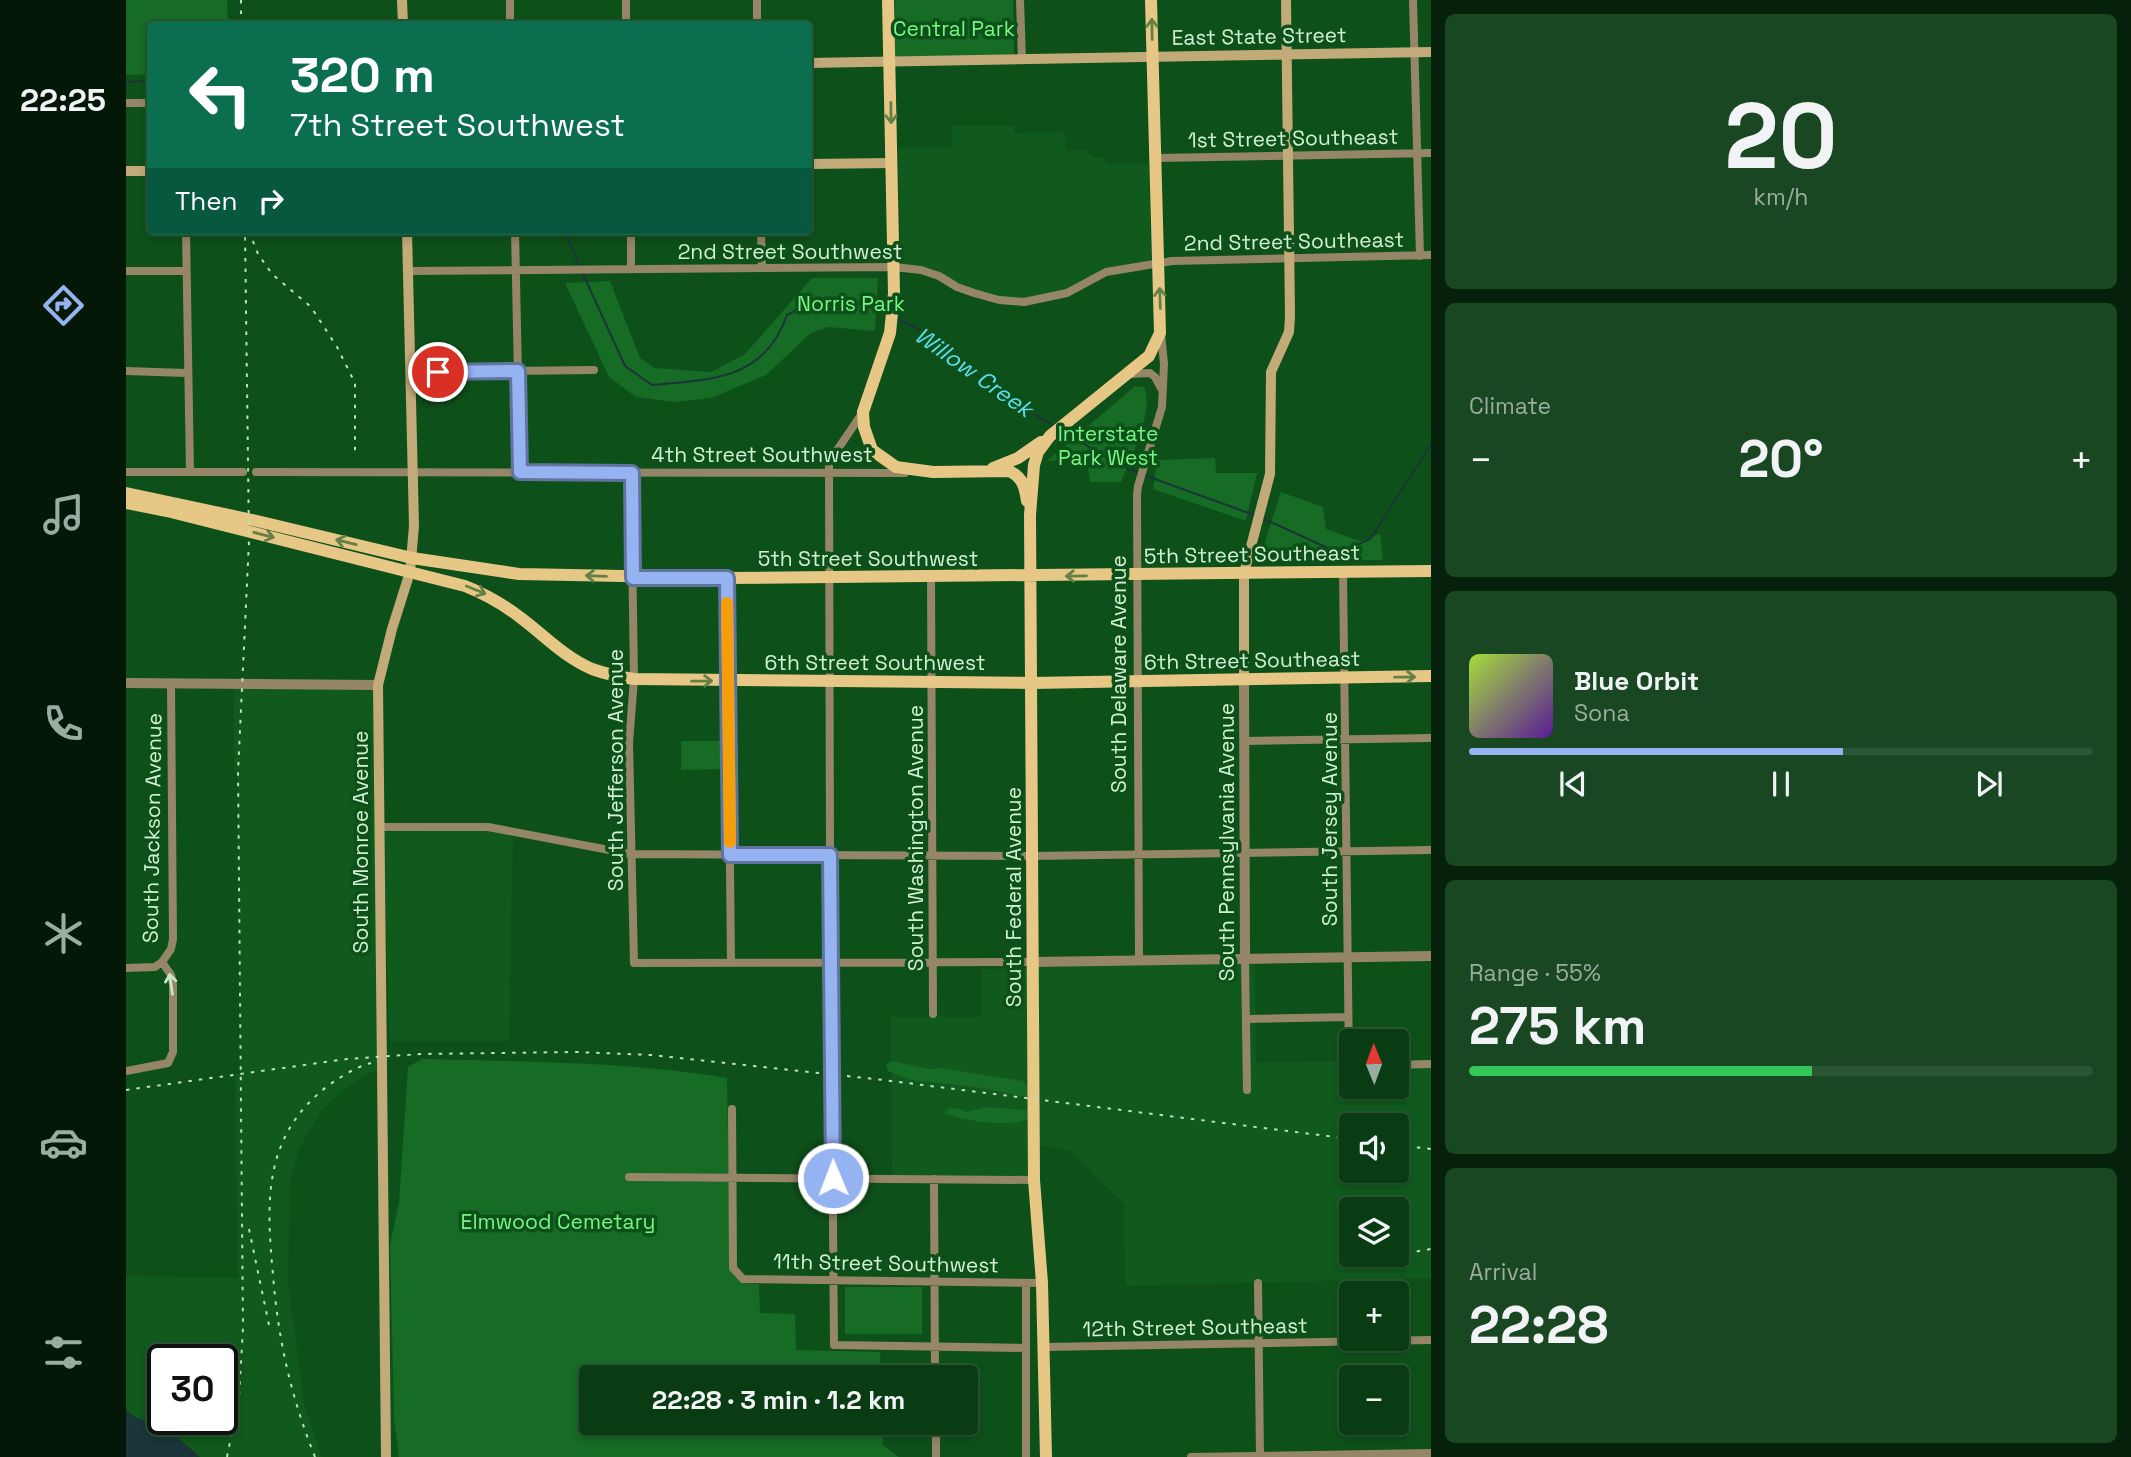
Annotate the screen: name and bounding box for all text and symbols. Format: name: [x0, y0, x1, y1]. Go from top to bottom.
park label: Central Park: [893, 15, 1015, 42]
one-way arrow: [1145, 17, 1159, 40]
street label: East State Street: [1171, 21, 1347, 51]
text: 320 m: [290, 44, 435, 106]
icon: left: [175, 49, 266, 140]
text: 20: [1724, 78, 1838, 195]
text: 22:25: [20, 80, 106, 120]
one-way arrow: [884, 101, 898, 124]
text: 7th Street Southwest: [290, 105, 625, 145]
street label: 1st Street Southeast: [1188, 123, 1398, 153]
icon: right: [252, 182, 290, 220]
text: km/h: [1754, 182, 1808, 212]
text: Then: [175, 184, 238, 218]
street label: 2nd Street Southeast: [1184, 226, 1404, 256]
street label: 2nd Street Southwest: [678, 238, 902, 265]
icon: directions: [39, 281, 88, 330]
one-way arrow: [1153, 286, 1166, 309]
park label: Norris Park: [797, 290, 905, 317]
water label: Willow Creek: [909, 320, 1041, 425]
pin: [408, 342, 468, 402]
icon: arrive: [419, 353, 457, 391]
text: Climate: [1469, 391, 1551, 421]
park label: Interstate Park West: [1058, 420, 1158, 471]
text: 20°: [1738, 426, 1824, 492]
text: −: [1469, 436, 1493, 484]
text: +: [2069, 436, 2093, 484]
street label: 4th Street Southwest: [651, 441, 873, 468]
icon: music: [39, 490, 88, 539]
one-way arrow: [252, 529, 275, 542]
one-way arrow: [335, 535, 358, 548]
street label: 5th Street Southeast: [1144, 539, 1360, 569]
street label: 5th Street Southwest: [758, 545, 978, 572]
street label: South Delaware Avenue: [1105, 555, 1132, 793]
one-way arrow: [1065, 569, 1088, 582]
one-way arrow: [585, 570, 608, 583]
one-way arrow: [464, 585, 486, 598]
street label: 6th Street Southeast: [1144, 645, 1360, 675]
street label: South Jefferson Avenue: [602, 649, 629, 891]
street label: 6th Street Southwest: [765, 649, 986, 676]
text: Blue Orbit: [1574, 664, 1699, 698]
one-way arrow: [1393, 670, 1416, 683]
one-way arrow: [691, 674, 714, 688]
text: Sona: [1574, 698, 1630, 728]
icon: phone: [39, 699, 88, 748]
street label: South Pennsylvania Avenue: [1213, 703, 1240, 981]
street label: South Washington Avenue: [902, 705, 929, 971]
street label: South Jersey Avenue: [1316, 712, 1343, 926]
street label: South Jackson Avenue: [136, 713, 168, 943]
street label: South Monroe Avenue: [347, 731, 374, 953]
icon: previous: [1554, 765, 1592, 803]
icon: pause: [1762, 765, 1800, 803]
icon: next: [1970, 765, 2008, 803]
street label: South Federal Avenue: [1000, 787, 1027, 1007]
icon: climate: [39, 909, 88, 958]
text: Range · 55%: [1469, 958, 1601, 988]
one-way arrow: [165, 974, 178, 996]
text: 275 km: [1469, 993, 1646, 1059]
north arrow: [1339, 1029, 1409, 1099]
map controls: [1339, 1029, 1409, 1435]
button: sound: [1339, 1113, 1409, 1183]
icon: car: [39, 1118, 88, 1167]
position arrow: [796, 1141, 870, 1215]
button: layers: [1339, 1197, 1409, 1267]
park label: Elmwood Cemetary: [461, 1208, 655, 1235]
street label: 11th Street Southwest: [773, 1248, 999, 1278]
text: Arrival: [1469, 1257, 1537, 1287]
button: +: [1339, 1281, 1409, 1351]
text: 22:28: [1469, 1292, 1608, 1358]
street label: 12th Street Southeast: [1082, 1312, 1308, 1342]
icon: filters: [39, 1328, 88, 1377]
speed limit sign: 30: [147, 1344, 238, 1435]
button: −: [1339, 1365, 1409, 1435]
text: 22:28 · 3 min · 1.2 km: [652, 1383, 905, 1417]

